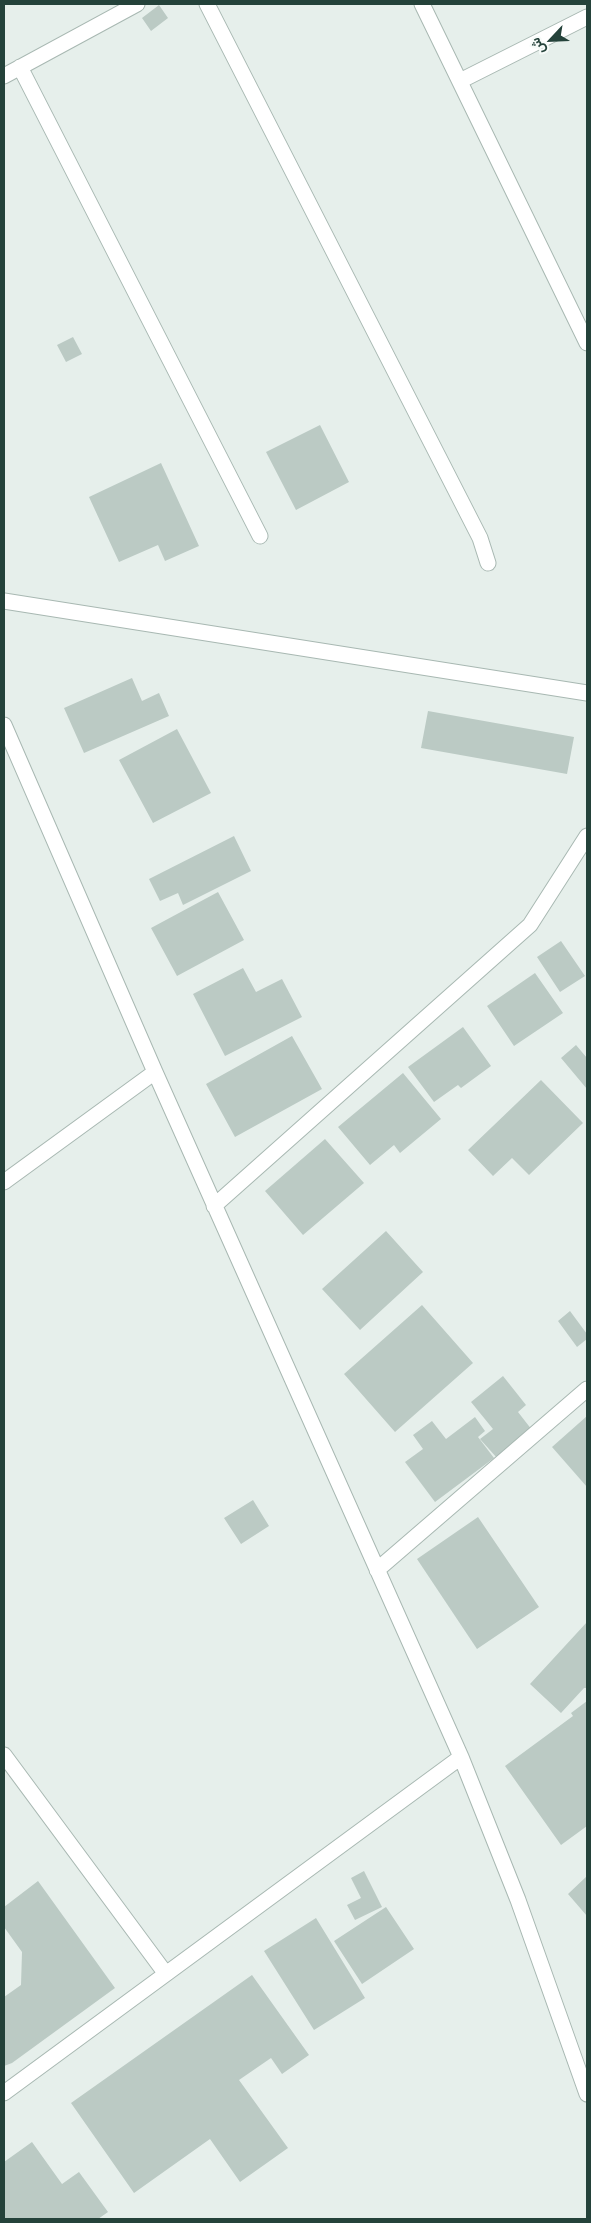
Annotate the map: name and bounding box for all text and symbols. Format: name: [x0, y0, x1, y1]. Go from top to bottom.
north arrow: [526, 15, 576, 65]
text: ش: [525, 35, 549, 58]

